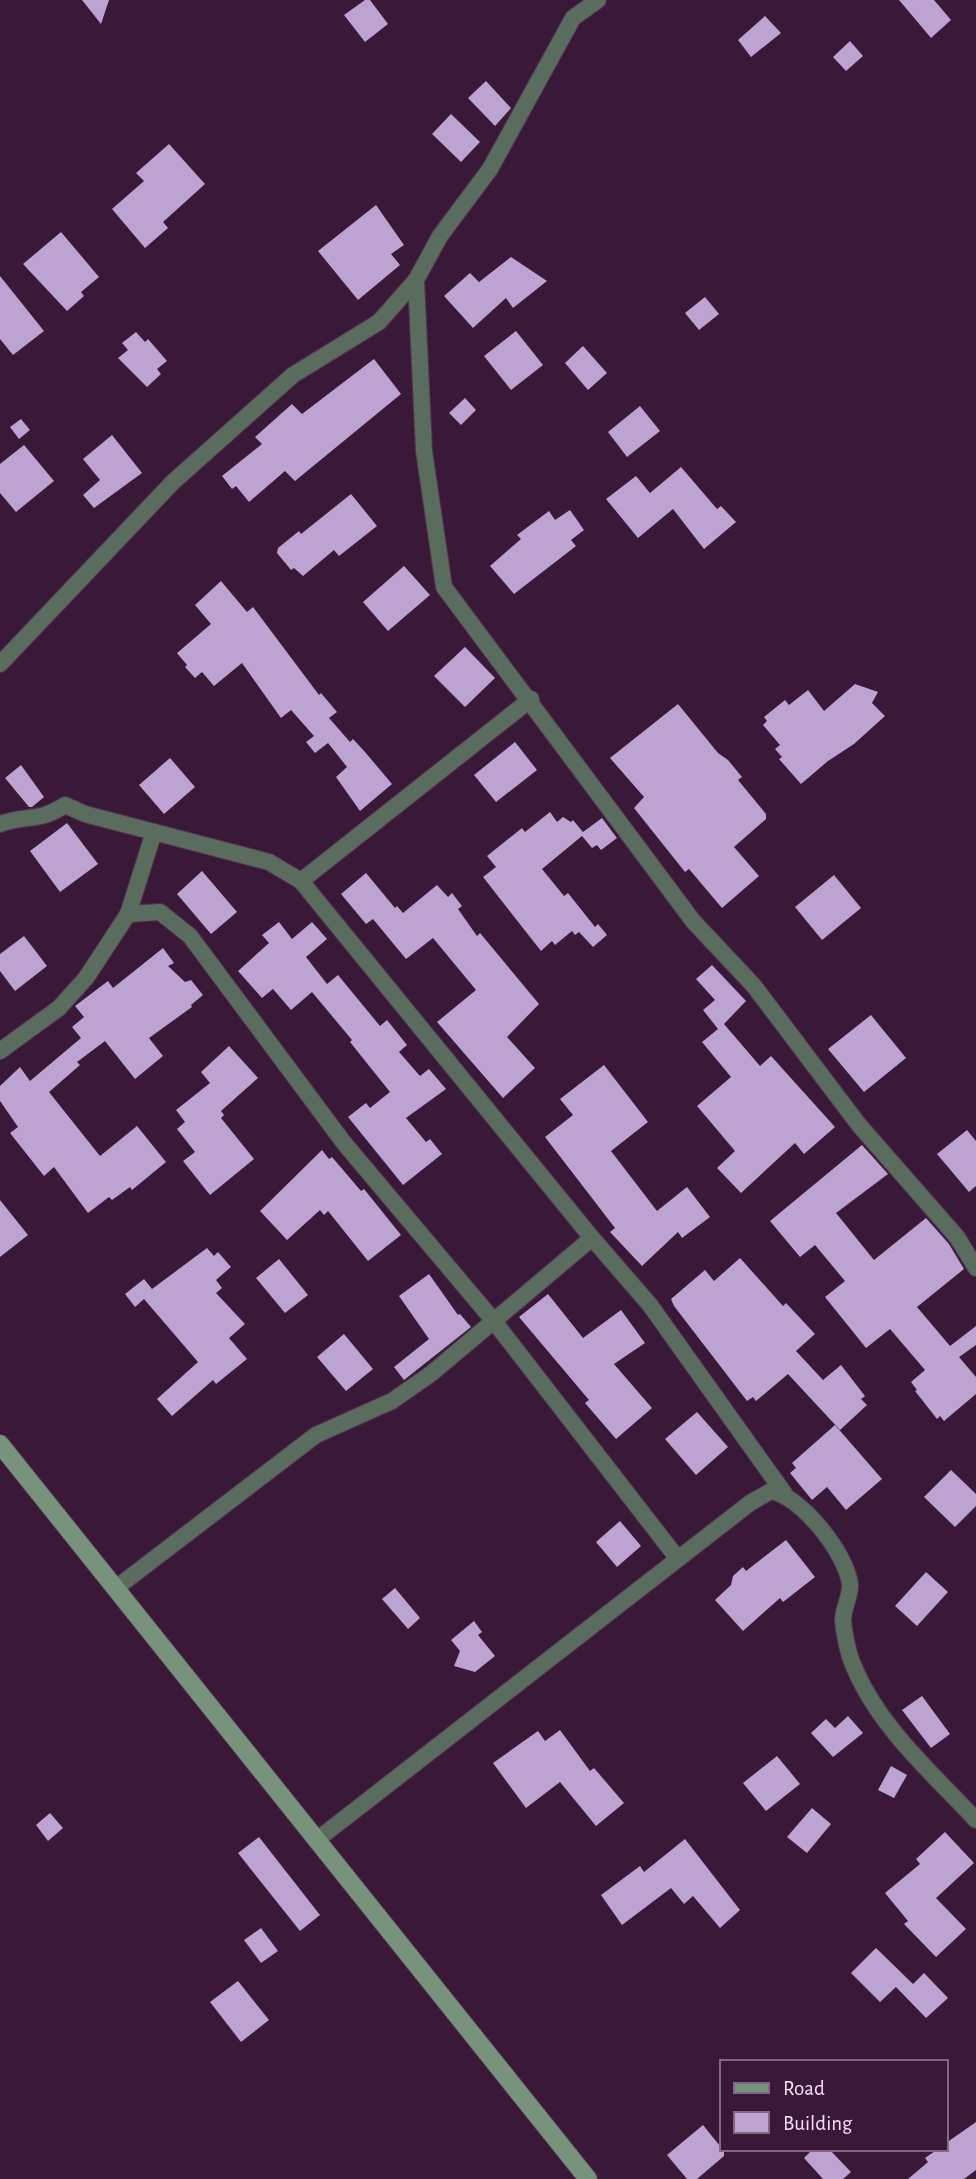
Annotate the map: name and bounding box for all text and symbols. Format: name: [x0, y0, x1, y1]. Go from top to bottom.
legend: [720, 2060, 948, 2151]
text: Road: [783, 2078, 825, 2099]
text: Building: [783, 2113, 853, 2134]

